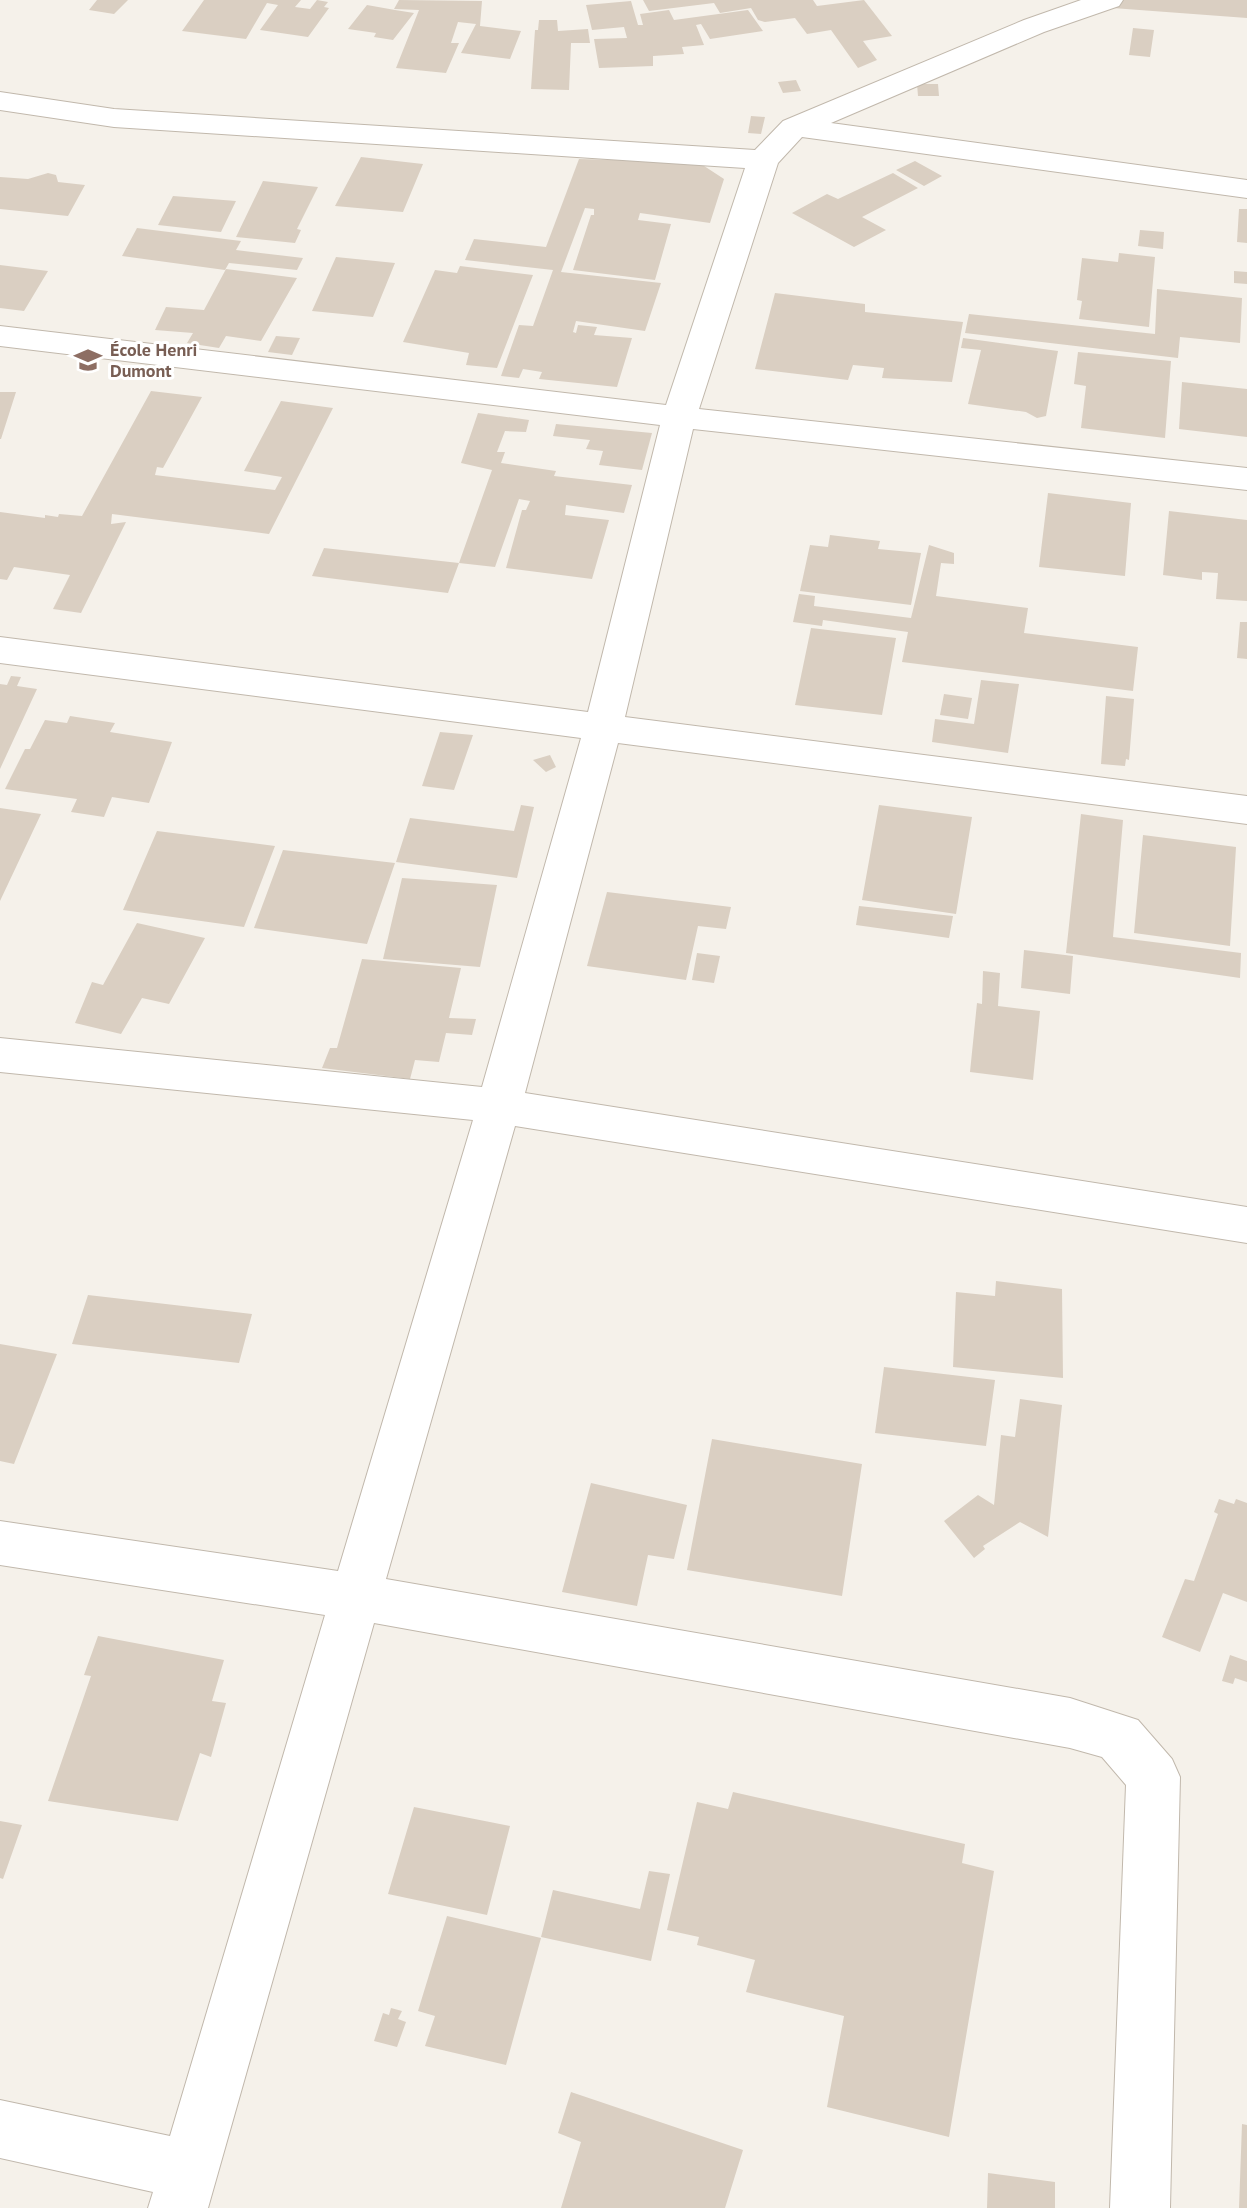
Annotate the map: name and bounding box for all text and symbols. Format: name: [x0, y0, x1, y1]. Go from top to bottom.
place label: École Henri Dumont: [110, 338, 197, 382]
school or university icon: École Henri Dumont: [73, 345, 103, 375]

